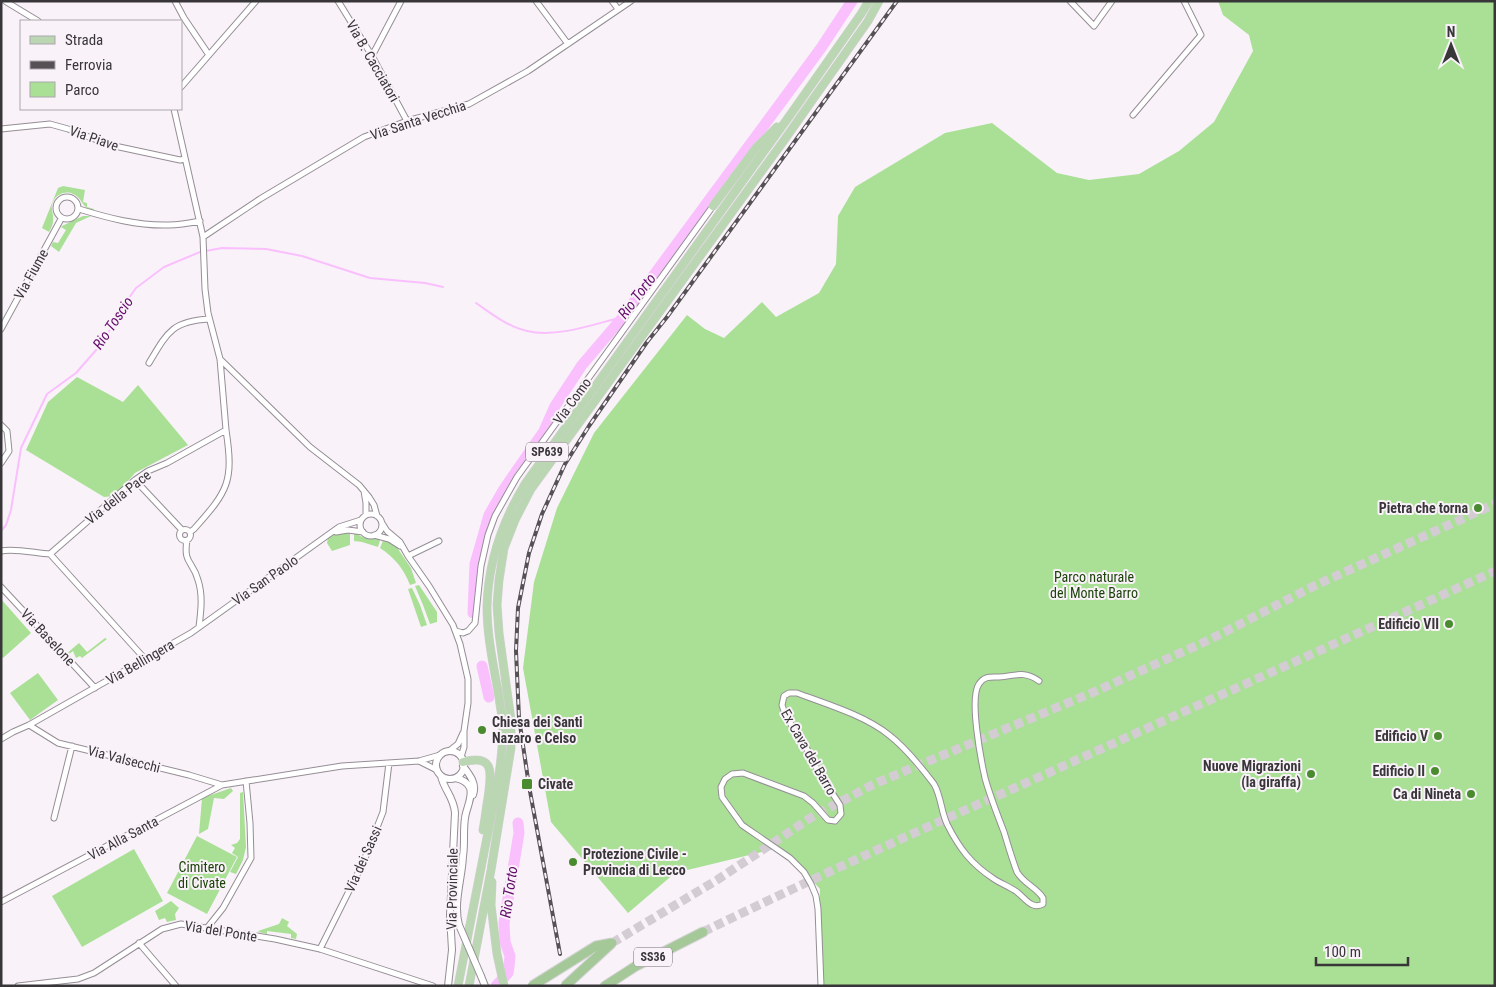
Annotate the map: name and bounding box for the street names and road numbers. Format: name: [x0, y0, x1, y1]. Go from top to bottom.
street label: Via B. Cacciatori: [343, 17, 403, 105]
street label: Via Santa Vecchia: [368, 97, 468, 143]
street label: Via Piave: [67, 122, 121, 154]
street label: Via Fiume: [11, 246, 51, 302]
street label: Via Como: [550, 375, 594, 427]
road number: SP639: [526, 442, 568, 462]
street label: Via della Pace: [82, 466, 154, 527]
street label: Via San Paolo: [229, 551, 301, 609]
street label: Via Baselone: [18, 605, 79, 669]
street label: Via Bellingera: [103, 636, 177, 688]
street label: Ex Cava del Barro: [778, 706, 840, 798]
street label: Via Valsecchi: [86, 742, 162, 776]
street label: Via Alla Santa: [85, 813, 161, 863]
street label: Via dei Sassi: [341, 823, 385, 895]
street label: Via Provinciale: [443, 847, 461, 930]
street label: Via del Ponte: [184, 917, 259, 945]
road number: SS36: [634, 948, 672, 966]

